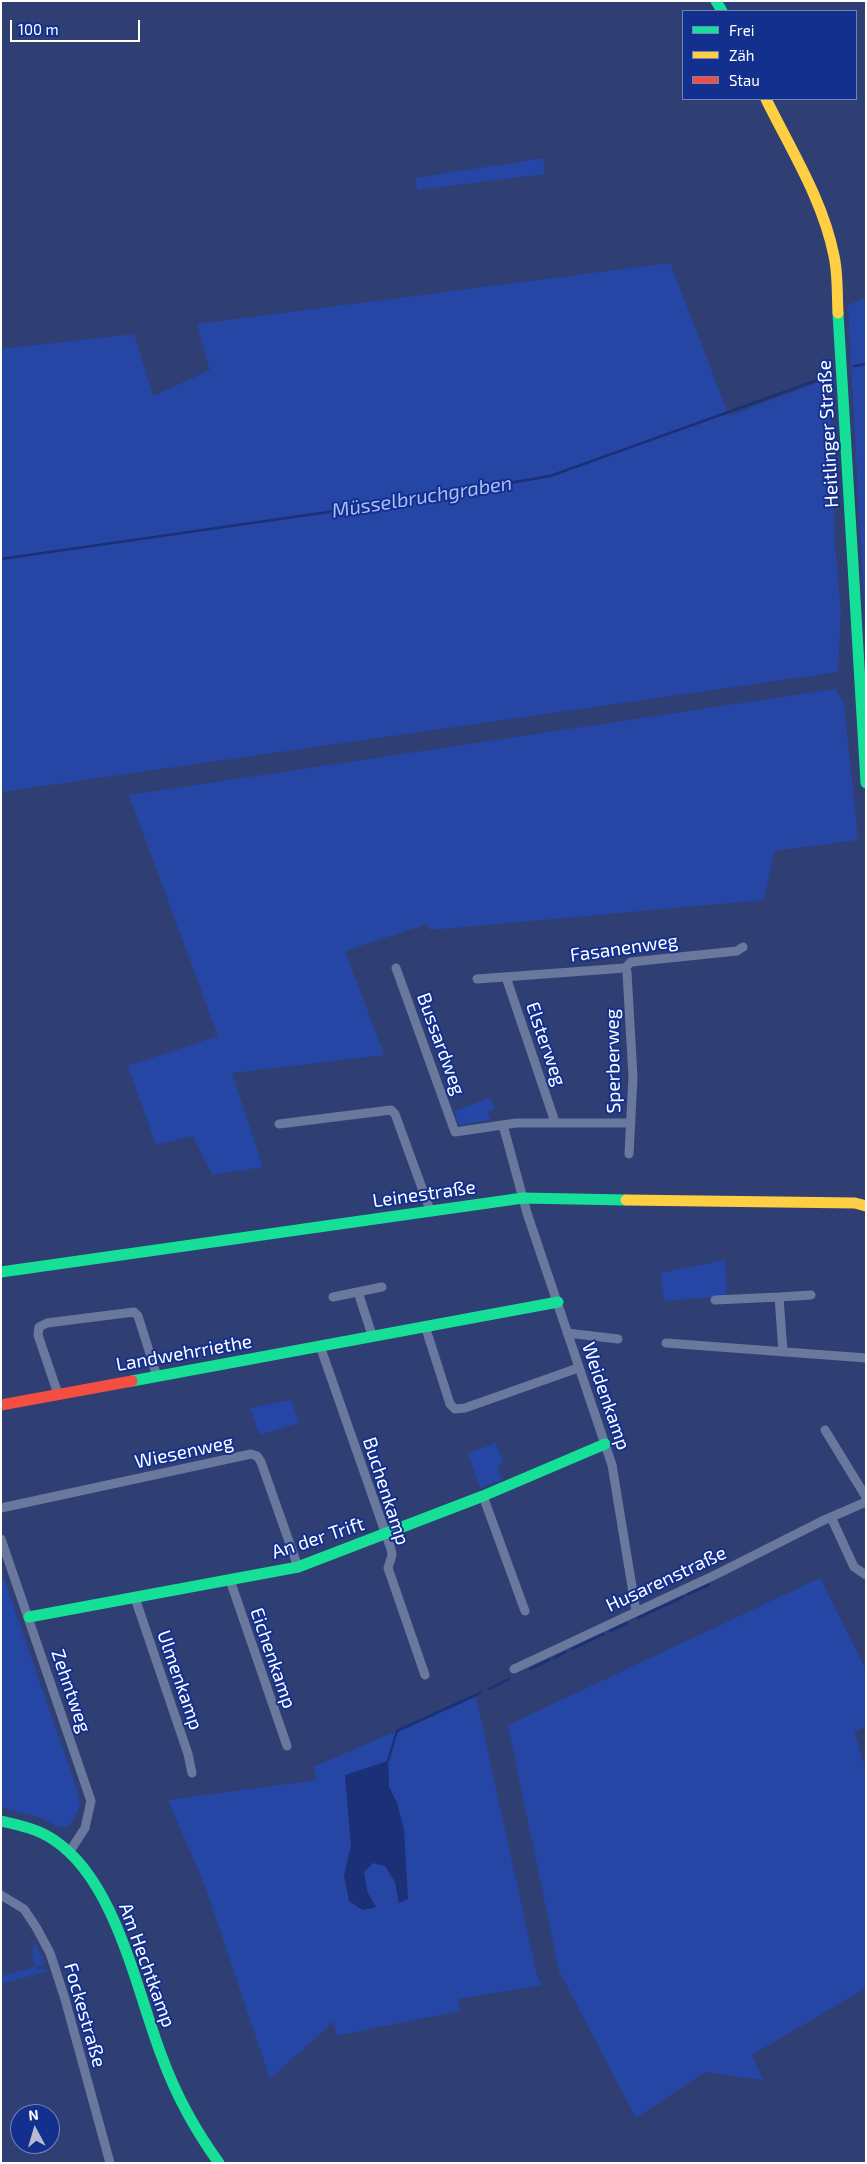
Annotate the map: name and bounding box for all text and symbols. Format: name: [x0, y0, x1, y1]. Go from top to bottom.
scale bar: [12, 10, 142, 42]
legend: [682, 10, 857, 100]
text: 100 m: [18, 20, 59, 38]
text: Frei: [729, 21, 754, 39]
text: Zäh: [729, 46, 754, 64]
text: Stau: [729, 71, 760, 89]
street label: Heitlinger Straße: [813, 360, 843, 508]
water label: Müsselbruchgraben: [330, 471, 514, 523]
street label: Fasanenweg: [568, 929, 680, 967]
street label: Bussardweg: [412, 990, 470, 1098]
street label: Elsterweg: [521, 999, 571, 1089]
street label: Sperberweg: [601, 1009, 625, 1113]
street label: Leinestraße: [371, 1175, 477, 1213]
street label: Landwehrriethe: [114, 1330, 254, 1376]
street label: Weidenkamp: [577, 1339, 635, 1453]
street label: Wiesenweg: [133, 1430, 235, 1474]
street label: Buchenkamp: [358, 1434, 414, 1548]
street label: An der Trift: [269, 1512, 367, 1564]
street label: Husarenstraße: [602, 1541, 730, 1617]
street label: Eichenkamp: [245, 1605, 301, 1711]
street label: Ulmenkamp: [152, 1627, 208, 1733]
street label: Zehntweg: [46, 1646, 96, 1736]
street label: Am Hechtkamp: [114, 1900, 180, 2030]
street label: Fockestraße: [59, 1960, 111, 2070]
north arrow: [10, 2104, 60, 2154]
text: N: [28, 2106, 39, 2124]

